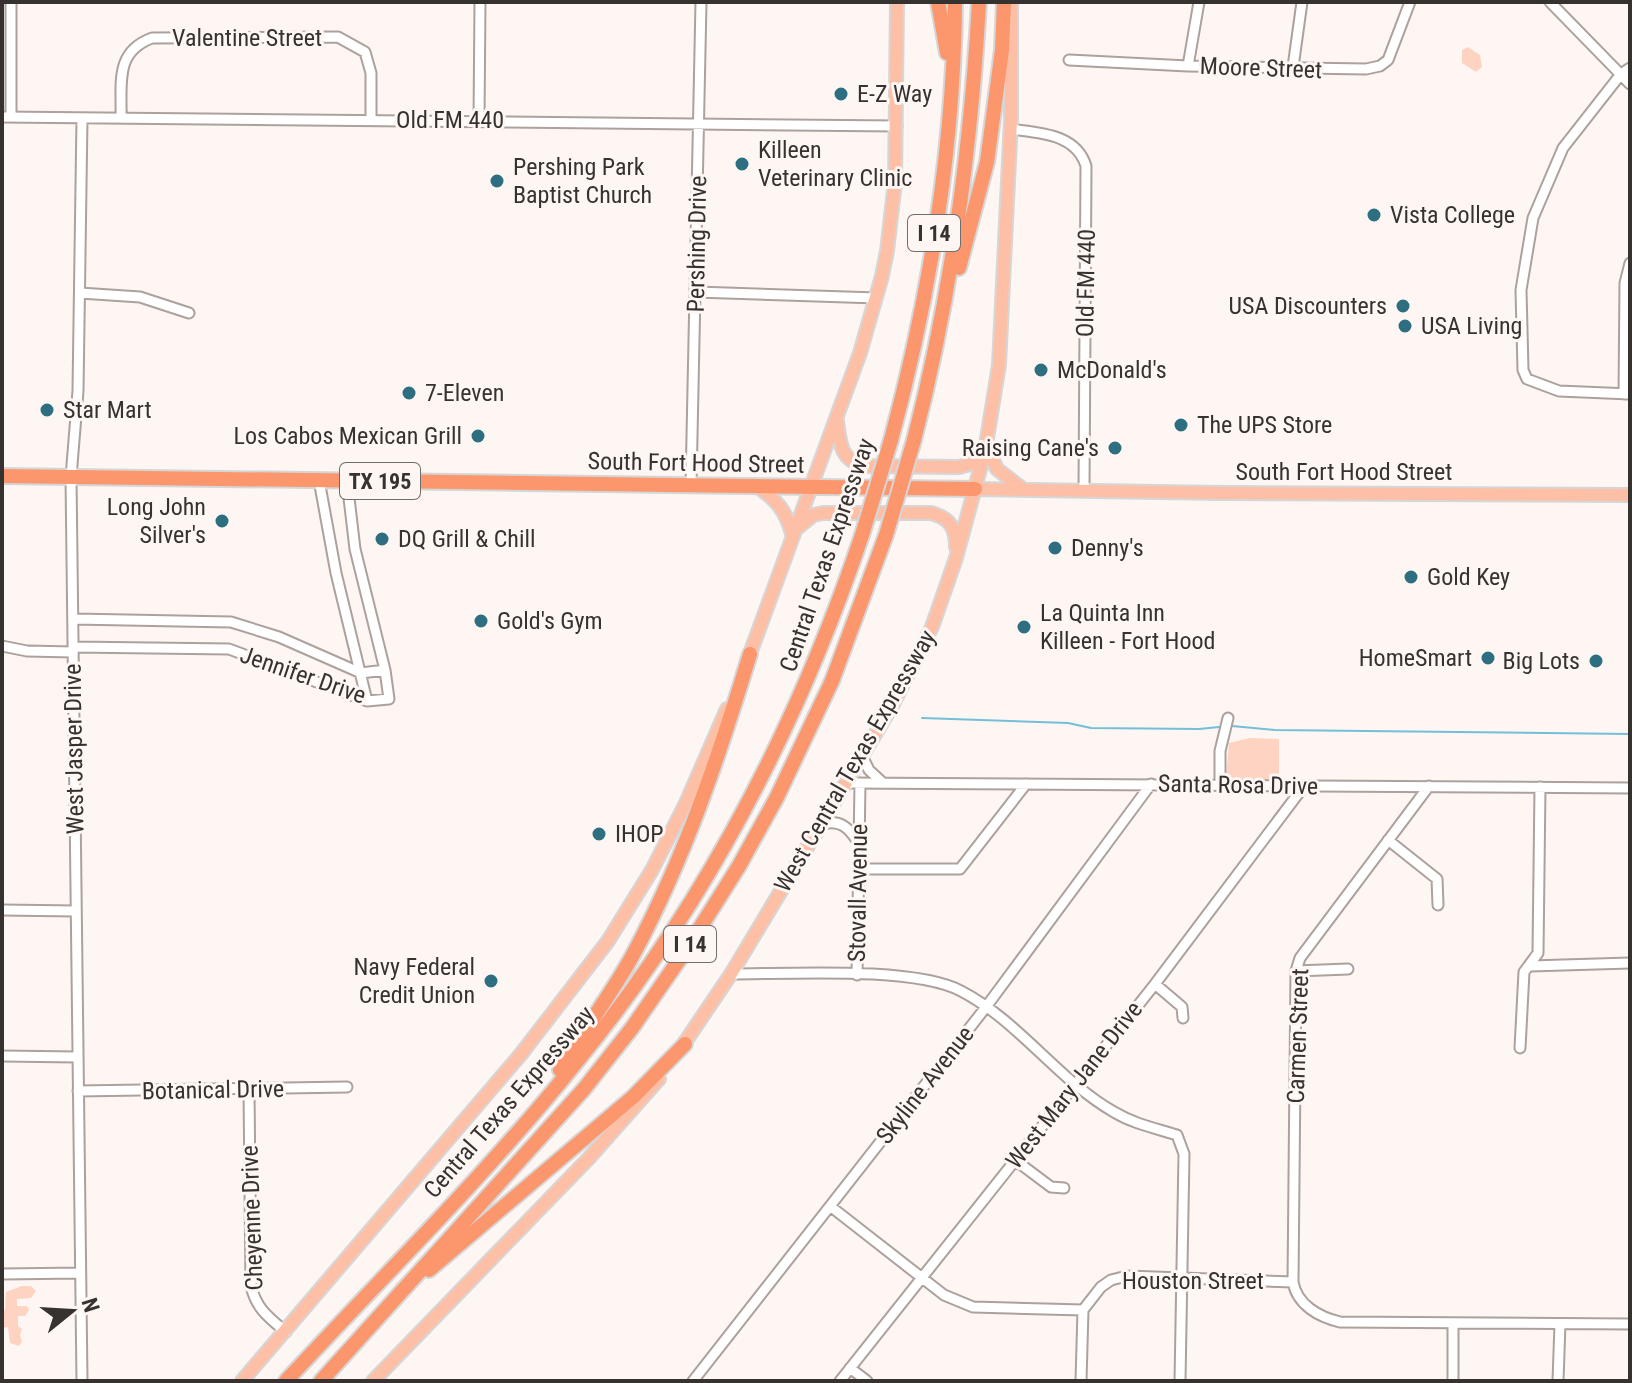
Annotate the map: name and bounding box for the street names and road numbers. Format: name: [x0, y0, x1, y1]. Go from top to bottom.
street label: Valentine Street: [172, 24, 322, 52]
street label: Moore Street: [1199, 52, 1323, 84]
street label: Old FM 440: [396, 106, 504, 134]
street label: Pershing Drive: [682, 175, 712, 313]
road number: I 14: [908, 215, 960, 251]
street label: Old FM 440: [1071, 229, 1101, 337]
street label: Central Texas Expressway: [774, 435, 880, 675]
street label: South Fort Hood Street: [587, 447, 805, 479]
street label: South Fort Hood Street: [1236, 458, 1452, 486]
road number: TX 195: [340, 463, 420, 499]
street label: West Central Texas Expressway: [768, 625, 942, 897]
street label: Jennifer Drive: [237, 640, 369, 710]
street label: West Jasper Drive: [59, 663, 89, 835]
street label: Santa Rosa Drive: [1158, 770, 1318, 800]
street label: Stovall Avenue: [843, 824, 873, 962]
road number: I 14: [664, 926, 716, 962]
street label: Carmen Street: [1282, 968, 1314, 1104]
street label: West Mary Jane Drive: [1000, 996, 1148, 1174]
street label: Central Texas Expressway: [418, 1000, 600, 1204]
street label: Skyline Avenue: [870, 1021, 980, 1149]
street label: Botanical Drive: [142, 1075, 284, 1105]
street label: Cheyenne Drive: [235, 1145, 269, 1291]
street label: Houston Street: [1122, 1267, 1264, 1295]

